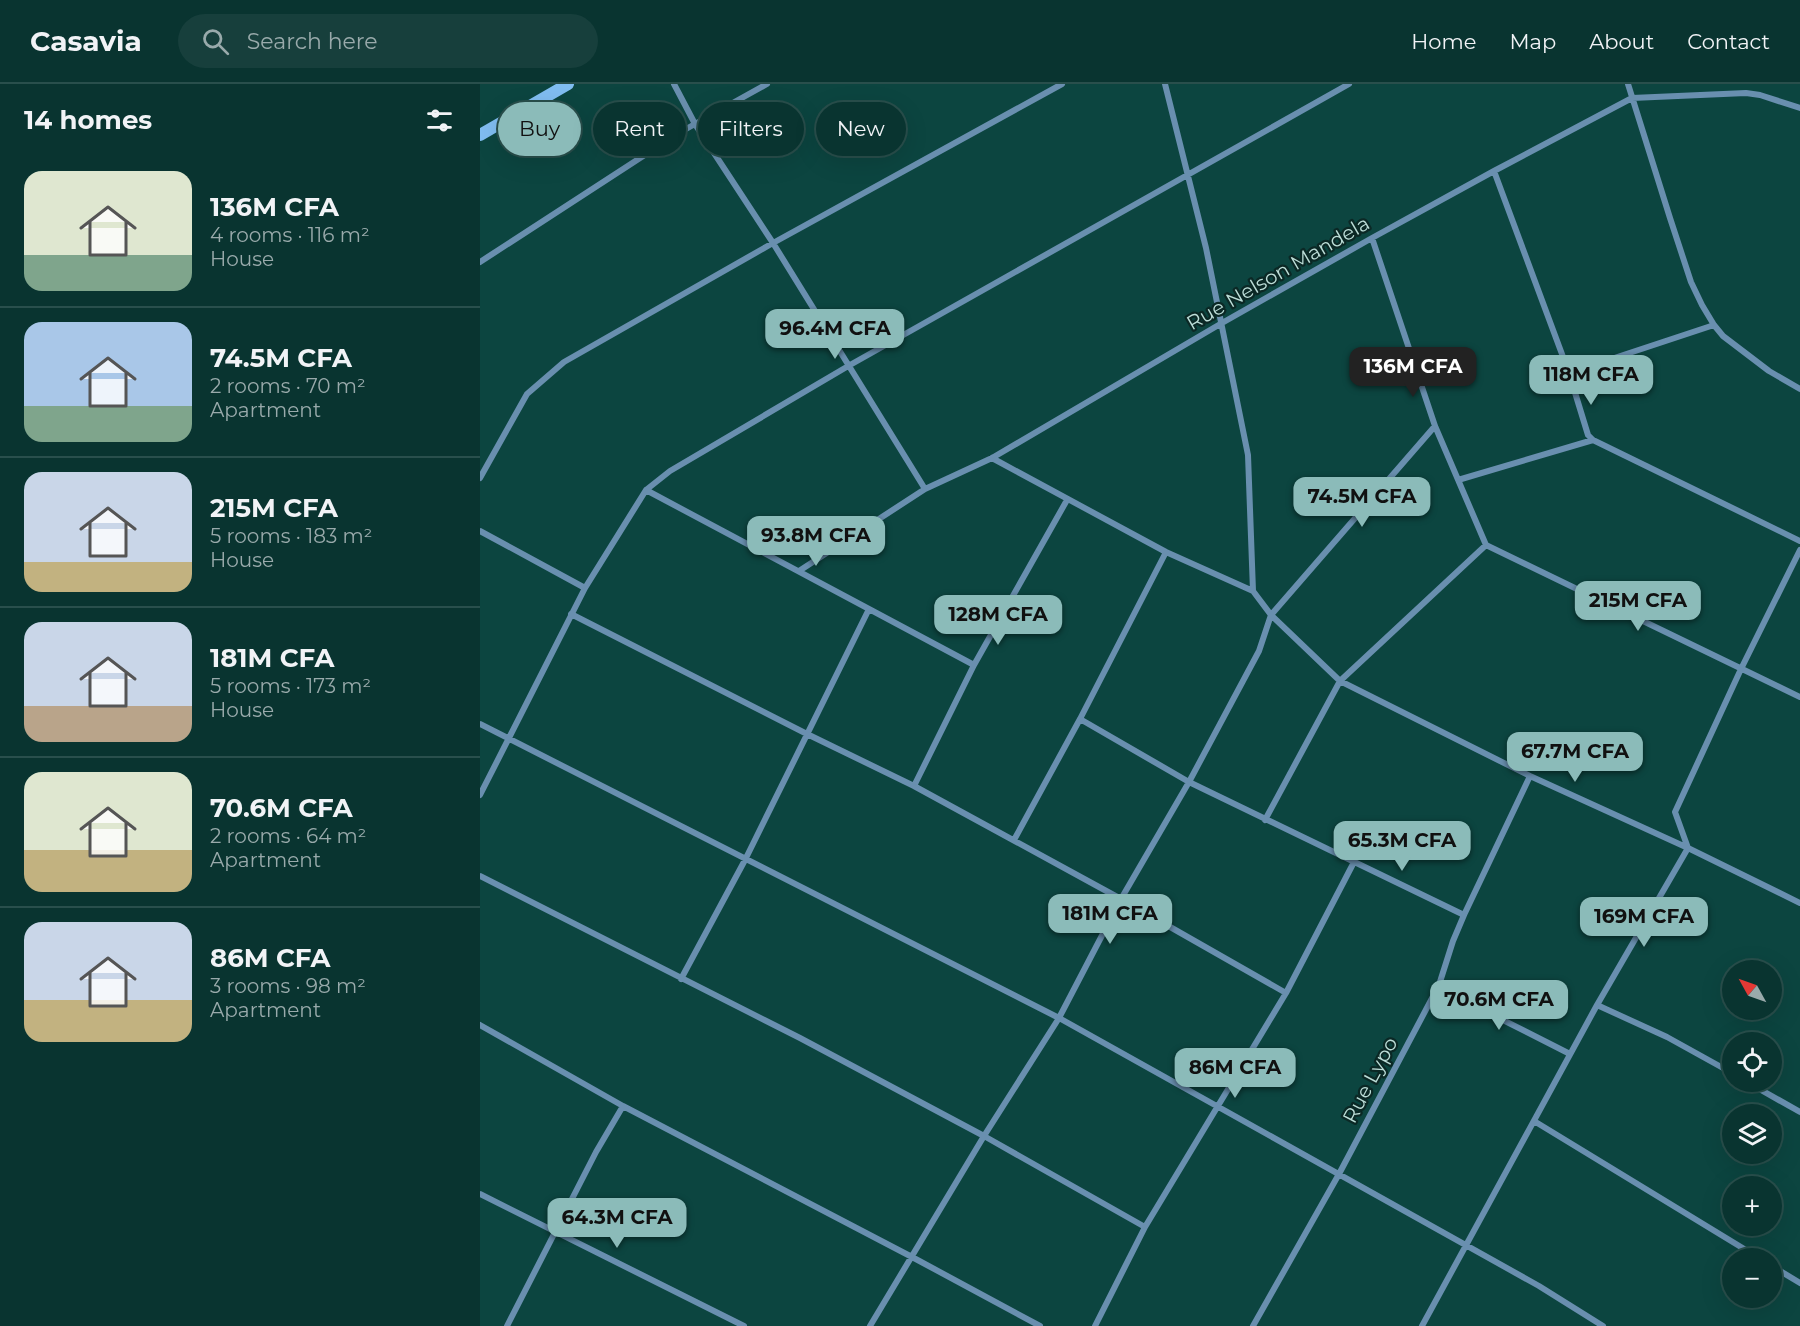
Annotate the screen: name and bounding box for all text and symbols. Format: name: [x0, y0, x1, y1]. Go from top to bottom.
search box: [178, 14, 598, 68]
text: Casavia: [30, 24, 142, 58]
icon: search: [199, 25, 232, 58]
text: Search here: [247, 28, 378, 55]
text: Home: [1411, 29, 1476, 54]
text: Map: [1509, 29, 1556, 54]
text: About: [1589, 29, 1654, 54]
text: Contact: [1687, 29, 1770, 54]
chip: Buy: [498, 102, 581, 156]
chip: Rent: [593, 102, 686, 156]
chip: Filters: [698, 102, 804, 156]
chip: New: [816, 102, 906, 156]
text: 14 homes: [24, 104, 152, 136]
icon: filters: [423, 104, 456, 137]
text: 136M CFA: [210, 191, 339, 223]
icon: home: [72, 195, 144, 267]
street label: Rue Nelson Mandela: [1182, 211, 1374, 335]
text: 4 rooms · 116 m²: [210, 223, 370, 247]
text: House: [210, 247, 274, 271]
pin: 96.4M CFA: [766, 309, 904, 360]
text: 96.4M CFA: [779, 316, 891, 340]
text: 74.5M CFA: [210, 342, 352, 374]
icon: home: [72, 346, 144, 418]
pin: 136M CFA: [1351, 347, 1475, 398]
text: 136M CFA: [1363, 354, 1463, 378]
pin: 118M CFA: [1529, 355, 1653, 406]
text: 118M CFA: [1543, 362, 1639, 386]
text: 2 rooms · 70 m²: [210, 374, 366, 398]
text: Apartment: [210, 398, 321, 422]
pin: 74.5M CFA: [1293, 477, 1431, 528]
text: 74.5M CFA: [1307, 484, 1417, 508]
text: 215M CFA: [210, 492, 338, 524]
icon: home: [72, 496, 144, 568]
pin: 93.8M CFA: [747, 516, 885, 567]
text: 93.8M CFA: [761, 523, 871, 547]
text: 5 rooms · 183 m²: [210, 524, 372, 548]
text: House: [210, 548, 274, 572]
pin: 215M CFA: [1576, 581, 1700, 632]
text: 215M CFA: [1589, 588, 1687, 612]
pin: 128M CFA: [936, 595, 1060, 646]
text: 128M CFA: [948, 602, 1048, 626]
text: 181M CFA: [210, 642, 334, 674]
icon: home: [72, 646, 144, 718]
text: 5 rooms · 173 m²: [210, 674, 371, 698]
text: House: [210, 698, 274, 722]
pin: 67.7M CFA: [1506, 732, 1644, 783]
text: 67.7M CFA: [1521, 739, 1629, 763]
text: 70.6M CFA: [210, 792, 353, 824]
icon: home: [72, 796, 144, 868]
pin: 65.3M CFA: [1333, 821, 1471, 872]
text: 2 rooms · 64 m²: [210, 824, 366, 848]
text: 65.3M CFA: [1348, 828, 1456, 852]
text: Apartment: [210, 848, 321, 872]
pin: 181M CFA: [1048, 894, 1172, 945]
pin: 169M CFA: [1582, 897, 1706, 948]
text: 181M CFA: [1062, 901, 1158, 925]
text: 169M CFA: [1594, 904, 1694, 928]
text: 86M CFA: [210, 942, 331, 974]
icon: home: [72, 946, 144, 1018]
north arrow: [1722, 960, 1782, 1020]
map controls: [1722, 960, 1782, 1308]
text: 3 rooms · 98 m²: [210, 974, 366, 998]
pin: 70.6M CFA: [1430, 980, 1568, 1031]
text: 70.6M CFA: [1444, 987, 1554, 1011]
text: Apartment: [210, 998, 321, 1022]
button: locate: [1722, 1032, 1782, 1092]
street label: Rue Lypo: [1337, 1033, 1403, 1127]
pin: 86M CFA: [1180, 1048, 1290, 1099]
text: 86M CFA: [1189, 1055, 1281, 1079]
button: layers: [1722, 1104, 1782, 1164]
button: +: [1722, 1176, 1782, 1236]
pin: 64.3M CFA: [548, 1198, 686, 1249]
text: 64.3M CFA: [562, 1205, 672, 1229]
button: −: [1722, 1248, 1782, 1308]

